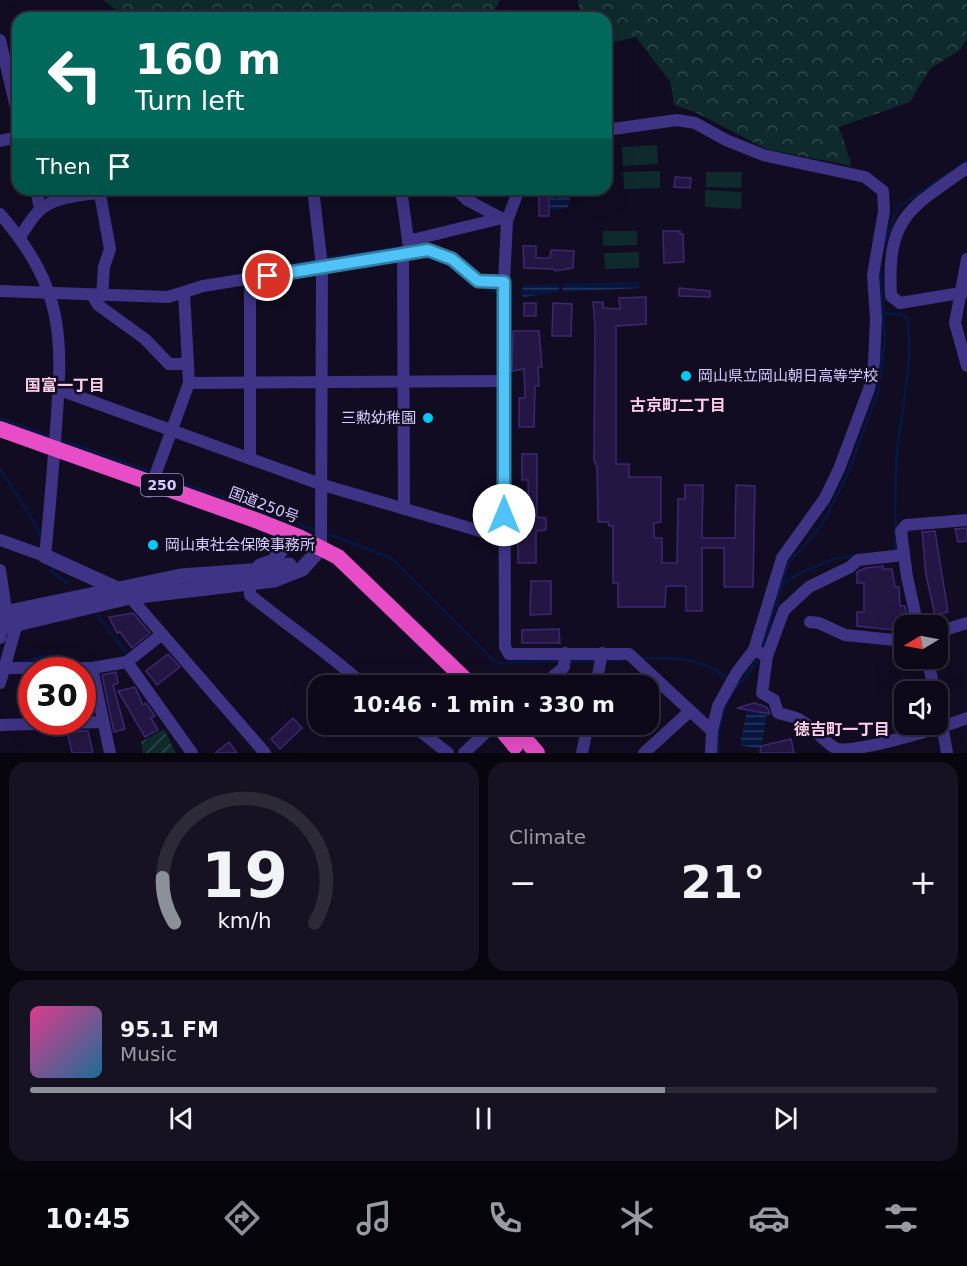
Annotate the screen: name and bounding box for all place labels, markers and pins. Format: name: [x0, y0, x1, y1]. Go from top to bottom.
pin: [242, 250, 293, 301]
place label: 岡山県立岡山朝日高等学校: [698, 367, 878, 385]
marker: 岡山県立岡山朝日高等学校: [679, 369, 693, 383]
place label: 三勲幼稚園: [341, 409, 416, 427]
marker: 三勲幼稚園: [421, 411, 435, 425]
place label: 岡山東社会保険事務所: [165, 536, 315, 554]
marker: 岡山東社会保険事務所: [146, 538, 160, 552]

